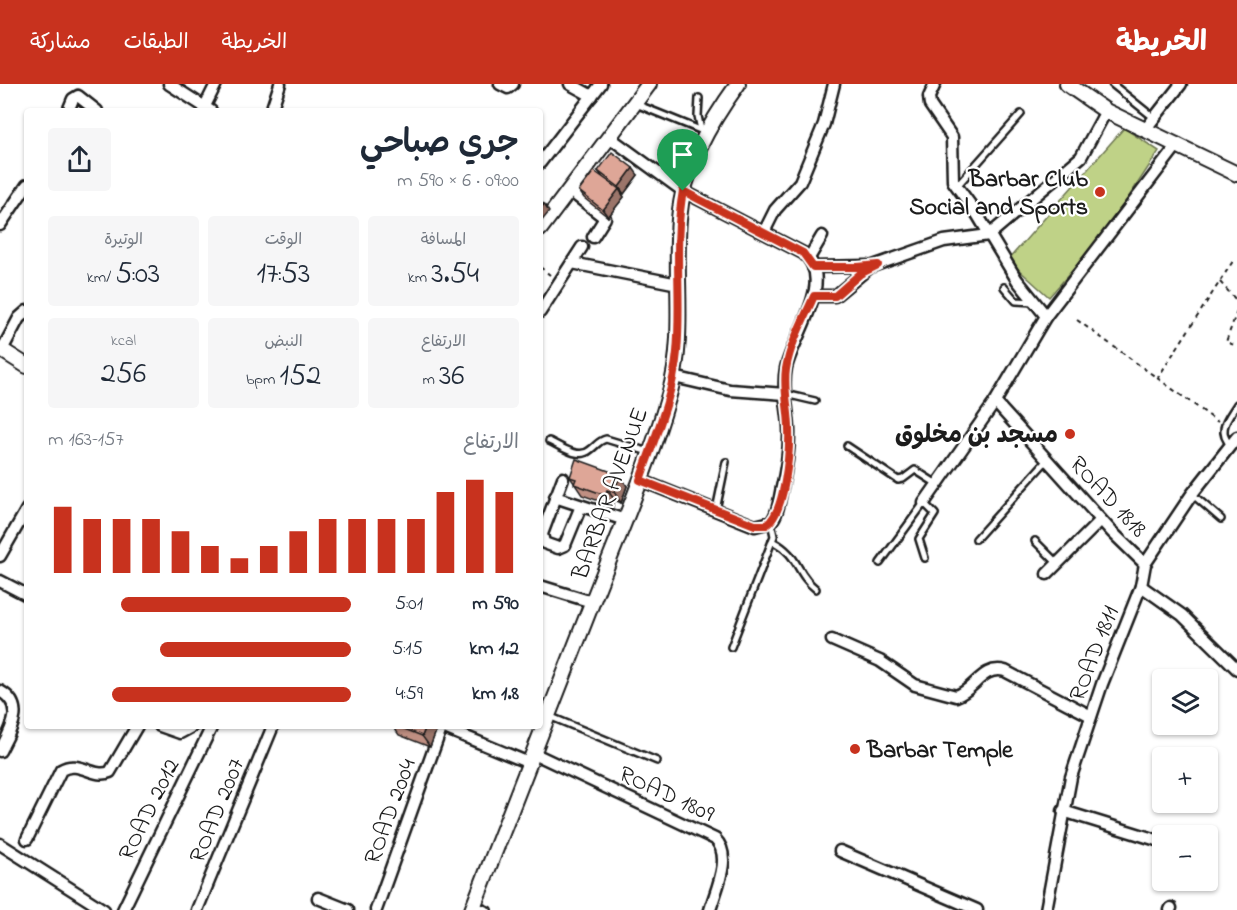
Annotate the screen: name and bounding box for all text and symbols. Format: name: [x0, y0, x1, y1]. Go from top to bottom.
text: الخريطة: [1116, 23, 1207, 64]
text: مشاركة: [30, 28, 91, 58]
text: الطبقات: [124, 28, 189, 58]
text: الخريطة: [222, 28, 287, 58]
text: جري صباحي: [360, 120, 519, 168]
button: share: [48, 128, 111, 191]
pin: [657, 129, 708, 191]
icon: arrive: [666, 138, 699, 171]
place label: Barbar Club Social and Sports: [909, 163, 1088, 226]
text: 09:00 · 6 × 590 m: [397, 167, 519, 196]
marker: Barbar Club Social and Sports: [1093, 185, 1107, 199]
text: الوتيرة: [104, 228, 143, 252]
text: الوقت: [265, 228, 302, 252]
text: المسافة: [421, 228, 466, 252]
text: 5:03: [115, 253, 160, 297]
text: 17:53: [257, 253, 311, 297]
text: 3.54: [431, 253, 479, 297]
text: /km: [87, 266, 115, 290]
text: km: [408, 266, 431, 290]
text: kcal: [111, 329, 136, 353]
text: النبض: [264, 330, 303, 354]
text: الارتفاع: [421, 330, 466, 354]
text: 256: [101, 353, 146, 397]
text: 152: [279, 355, 321, 399]
text: 36: [439, 355, 465, 399]
text: bpm: [246, 368, 279, 392]
text: m: [422, 368, 439, 392]
street label: BARBAR AVENUE: [564, 403, 659, 586]
place label: مسجد بن مخلوق: [895, 419, 1058, 454]
text: 157–163 m: [48, 426, 124, 455]
marker: مسجد بن مخلوق: [1063, 427, 1077, 441]
text: الارتفاع: [463, 429, 519, 458]
street label: ROAD 1818: [1060, 449, 1154, 547]
text: 5:01: [395, 590, 423, 619]
text: 590 m: [472, 590, 519, 619]
street label: ROAD 1811: [1061, 601, 1130, 707]
text: 5:15: [392, 635, 423, 664]
text: 1.2 km: [469, 635, 519, 664]
map controls: [1152, 669, 1218, 891]
button: layers: [1152, 669, 1218, 735]
text: 4:59: [396, 680, 423, 709]
text: 1.8 km: [472, 680, 519, 709]
place label: Barbar Temple: [866, 734, 1014, 769]
marker: Barbar Temple: [848, 742, 862, 756]
button: +: [1152, 747, 1218, 813]
street label: ROAD 2012: [111, 753, 190, 867]
street label: ROAD 2007: [181, 753, 255, 869]
street label: ROAD 2004: [356, 754, 427, 870]
street label: ROAD 1809: [612, 758, 720, 833]
button: −: [1152, 825, 1218, 891]

